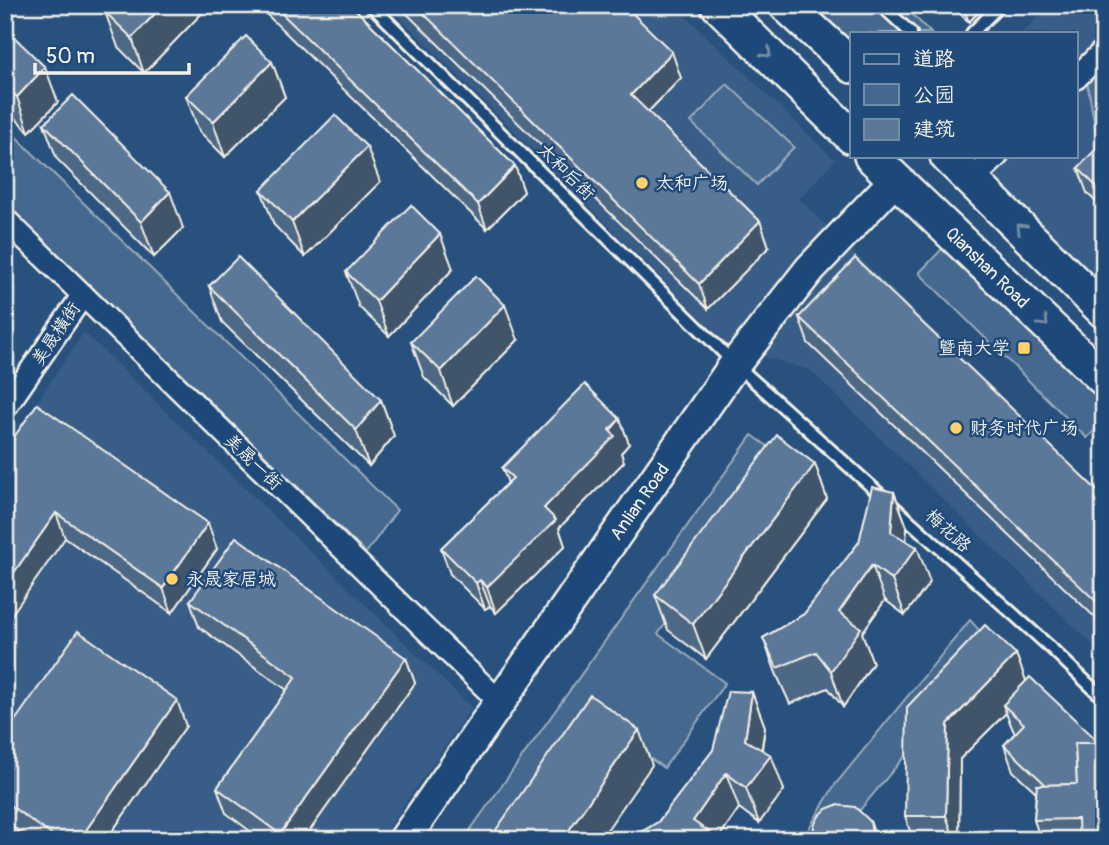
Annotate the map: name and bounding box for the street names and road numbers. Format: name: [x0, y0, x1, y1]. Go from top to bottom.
street label: 太和后街: [532, 138, 600, 206]
street label: Qianshan Road: [940, 222, 1034, 314]
street label: 美晟橫街: [26, 298, 86, 370]
street label: 美晟一街: [219, 429, 287, 495]
street label: Anlian Road: [605, 459, 675, 545]
street label: 梅花路: [920, 504, 976, 558]

